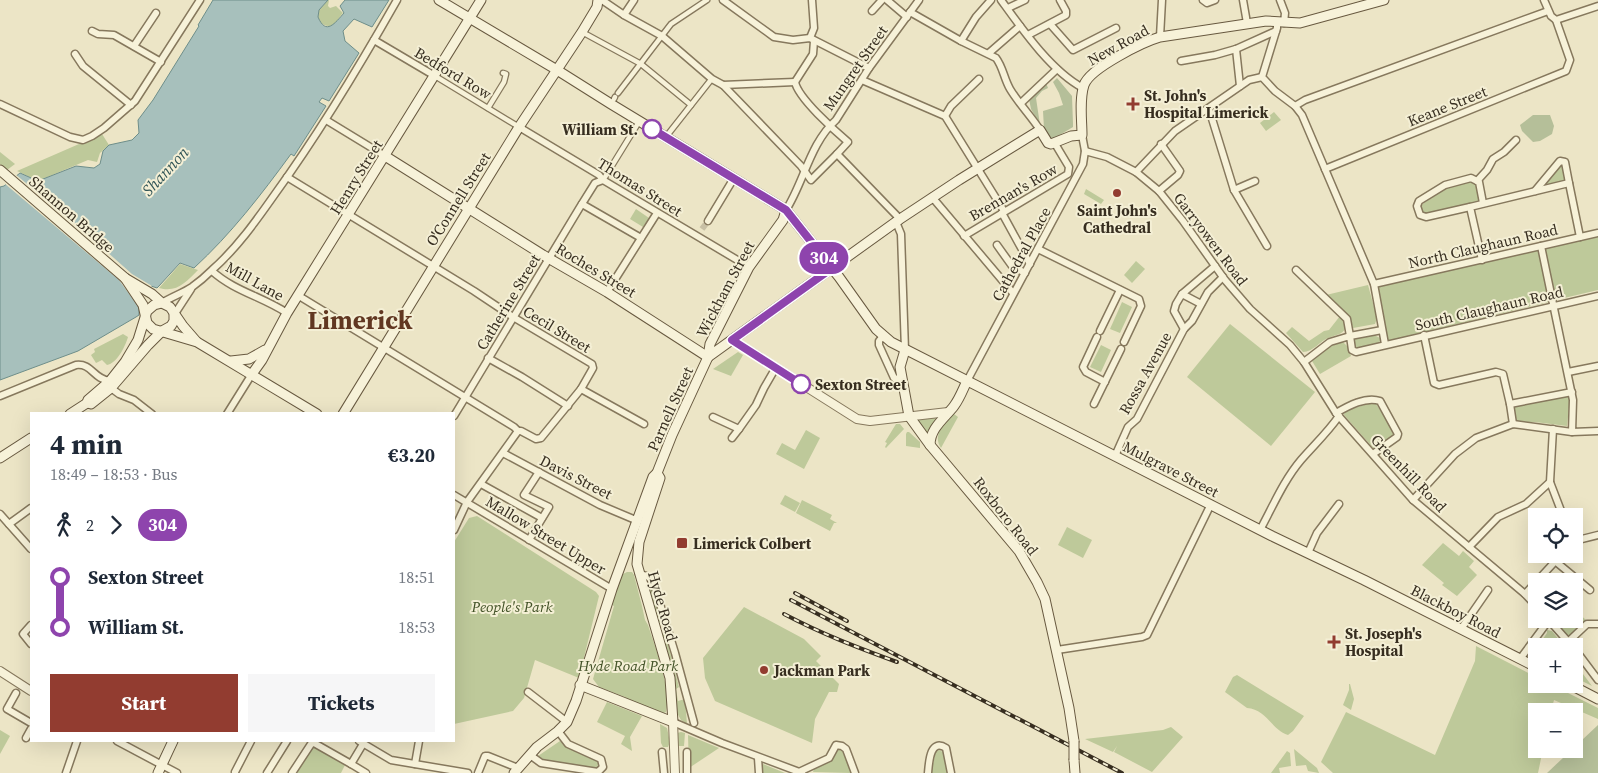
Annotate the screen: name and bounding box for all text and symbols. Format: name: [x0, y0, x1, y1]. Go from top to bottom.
street label: New Road: [1083, 19, 1153, 70]
street label: Mungret Street: [818, 21, 892, 115]
street label: Bedford Row: [411, 42, 496, 105]
street label: Keane Street: [1404, 81, 1490, 131]
place label: St. John's Hospital Limerick: [1144, 85, 1268, 123]
marker: St. John's Hospital Limerick: [1126, 97, 1140, 111]
place label: William St.: [562, 119, 638, 140]
marker: William St.: [642, 119, 662, 139]
street label: Henry Street: [325, 135, 387, 218]
water label: Shannon: [137, 142, 193, 200]
street label: O'Connell Street: [421, 148, 495, 250]
street label: Thomas Street: [594, 153, 686, 221]
street label: Brennan's Row: [965, 158, 1062, 226]
street label: Shannon Bridge: [25, 171, 120, 257]
marker: Saint John's Cathedral: [1111, 187, 1123, 199]
street label: Garryowen Road: [1169, 188, 1253, 290]
place label: Saint John's Cathedral: [1077, 200, 1157, 238]
street label: Cathedral Place: [986, 203, 1056, 305]
street label: North Claughaun Road: [1406, 218, 1560, 273]
street label: Wickham Street: [691, 237, 759, 341]
street label: Roches Street: [552, 238, 640, 302]
line badge: 304: [795, 242, 853, 274]
text: 304: [809, 245, 839, 270]
street label: Catherine Street: [471, 250, 545, 354]
street label: Mill Lane: [222, 256, 288, 306]
street label: South Claughaun Road: [1413, 281, 1566, 335]
street label: Cecil Street: [519, 301, 595, 358]
district label: Limerick: [308, 303, 412, 337]
street label: Rossa Avenue: [1114, 328, 1176, 418]
street label: Parnell Street: [642, 363, 698, 455]
marker: Sexton Street: [791, 374, 811, 394]
place label: Sexton Street: [815, 374, 907, 395]
text: 4 min: [50, 425, 123, 463]
street label: Greenhill Road: [1366, 429, 1452, 517]
street label: Mulgrave Street: [1120, 436, 1223, 502]
text: €3.20: [388, 442, 435, 468]
street label: Davis Street: [536, 450, 616, 504]
text: 18:49 – 18:53 · Bus: [50, 463, 178, 485]
street label: Roxboro Road: [969, 472, 1044, 560]
street label: Mallow Street Upper: [482, 491, 611, 580]
map controls: [1528, 508, 1583, 758]
button: locate: [1528, 508, 1583, 563]
icon: walk: [50, 511, 78, 539]
icon: forward: [102, 511, 130, 539]
text: 304: [148, 512, 177, 537]
text: 2: [86, 514, 94, 536]
place label: Limerick Colbert: [693, 533, 812, 554]
marker: Limerick Colbert: [675, 536, 689, 550]
text: Sexton Street: [88, 564, 204, 590]
text: 18:51: [398, 566, 435, 588]
street label: Hyde Road: [643, 568, 683, 644]
button: layers: [1528, 573, 1583, 628]
street label: Blackboy Road: [1407, 579, 1505, 643]
park label: People's Park: [470, 596, 553, 617]
text: William St.: [88, 614, 184, 640]
text: 18:53: [398, 616, 435, 638]
place label: St. Joseph's Hospital: [1345, 623, 1422, 661]
marker: St. Joseph's Hospital: [1327, 635, 1341, 649]
button: +: [1528, 638, 1583, 693]
park label: Hyde Road Park: [577, 655, 679, 676]
place label: Jackman Park: [773, 660, 870, 681]
marker: Jackman Park: [758, 664, 770, 676]
button: Start: [50, 674, 238, 732]
button: Tickets: [248, 674, 435, 732]
button: −: [1528, 703, 1583, 758]

